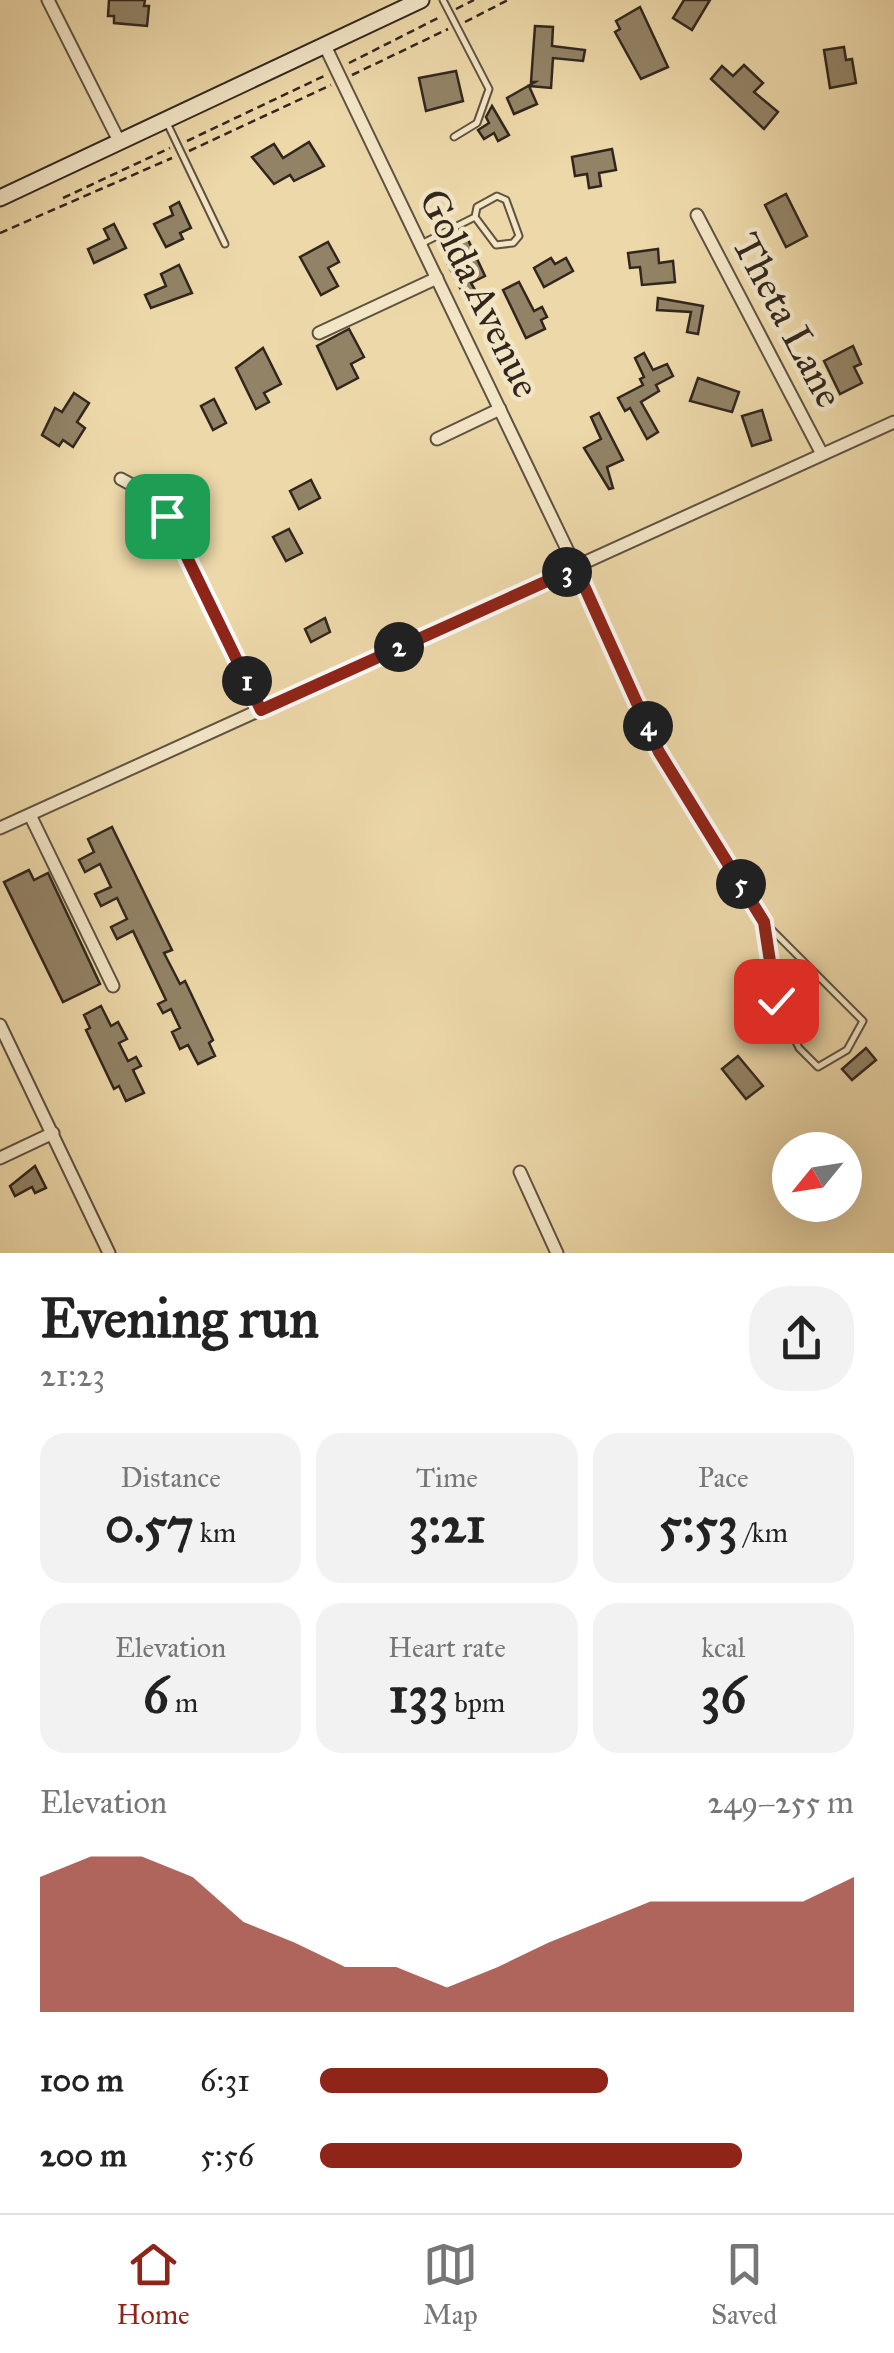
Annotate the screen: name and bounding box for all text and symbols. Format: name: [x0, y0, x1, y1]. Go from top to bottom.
street label: Golda Avenue: [408, 181, 552, 405]
street label: Theta Lane: [722, 224, 854, 416]
pin: [125, 474, 210, 559]
icon: arrive: [140, 489, 195, 544]
pin: 3: [542, 547, 592, 597]
text: 3: [561, 554, 573, 589]
pin: 2: [374, 622, 424, 672]
text: 2: [392, 629, 406, 664]
pin: 1: [222, 656, 272, 706]
text: 1: [241, 663, 253, 698]
pin: 4: [623, 701, 673, 751]
text: 4: [640, 708, 656, 743]
pin: 5: [716, 859, 766, 909]
text: 5: [734, 866, 748, 901]
pin: [734, 959, 819, 1044]
icon: check: [749, 974, 804, 1029]
north arrow: [772, 1132, 862, 1222]
map controls: [772, 1132, 862, 1222]
text: Evening run: [40, 1285, 319, 1352]
button: share: [749, 1286, 854, 1391]
text: 21:23: [40, 1356, 105, 1395]
text: Distance: [120, 1460, 221, 1495]
text: Time: [416, 1460, 478, 1495]
text: Pace: [698, 1460, 749, 1495]
text: 0.57: [105, 1495, 194, 1556]
text: 3:21: [408, 1495, 486, 1556]
text: 5:53: [659, 1495, 738, 1556]
text: km: [194, 1515, 236, 1550]
text: /km: [738, 1515, 788, 1550]
text: Elevation: [115, 1630, 226, 1665]
text: Heart rate: [388, 1630, 506, 1665]
text: kcal: [701, 1630, 745, 1665]
text: 6: [143, 1665, 169, 1726]
text: 133: [389, 1665, 448, 1726]
text: 36: [701, 1665, 746, 1726]
text: m: [169, 1685, 198, 1720]
text: bpm: [448, 1685, 505, 1720]
text: Elevation: [40, 1783, 167, 1822]
text: 249–255 m: [707, 1783, 854, 1822]
text: 100 m: [40, 2061, 124, 2100]
text: 6:31: [200, 2061, 250, 2100]
text: 200 m: [40, 2136, 127, 2175]
text: 5:56: [200, 2136, 254, 2175]
tab: Home: [117, 2237, 190, 2332]
tab: Map: [423, 2237, 478, 2332]
tab: Saved: [711, 2237, 777, 2332]

